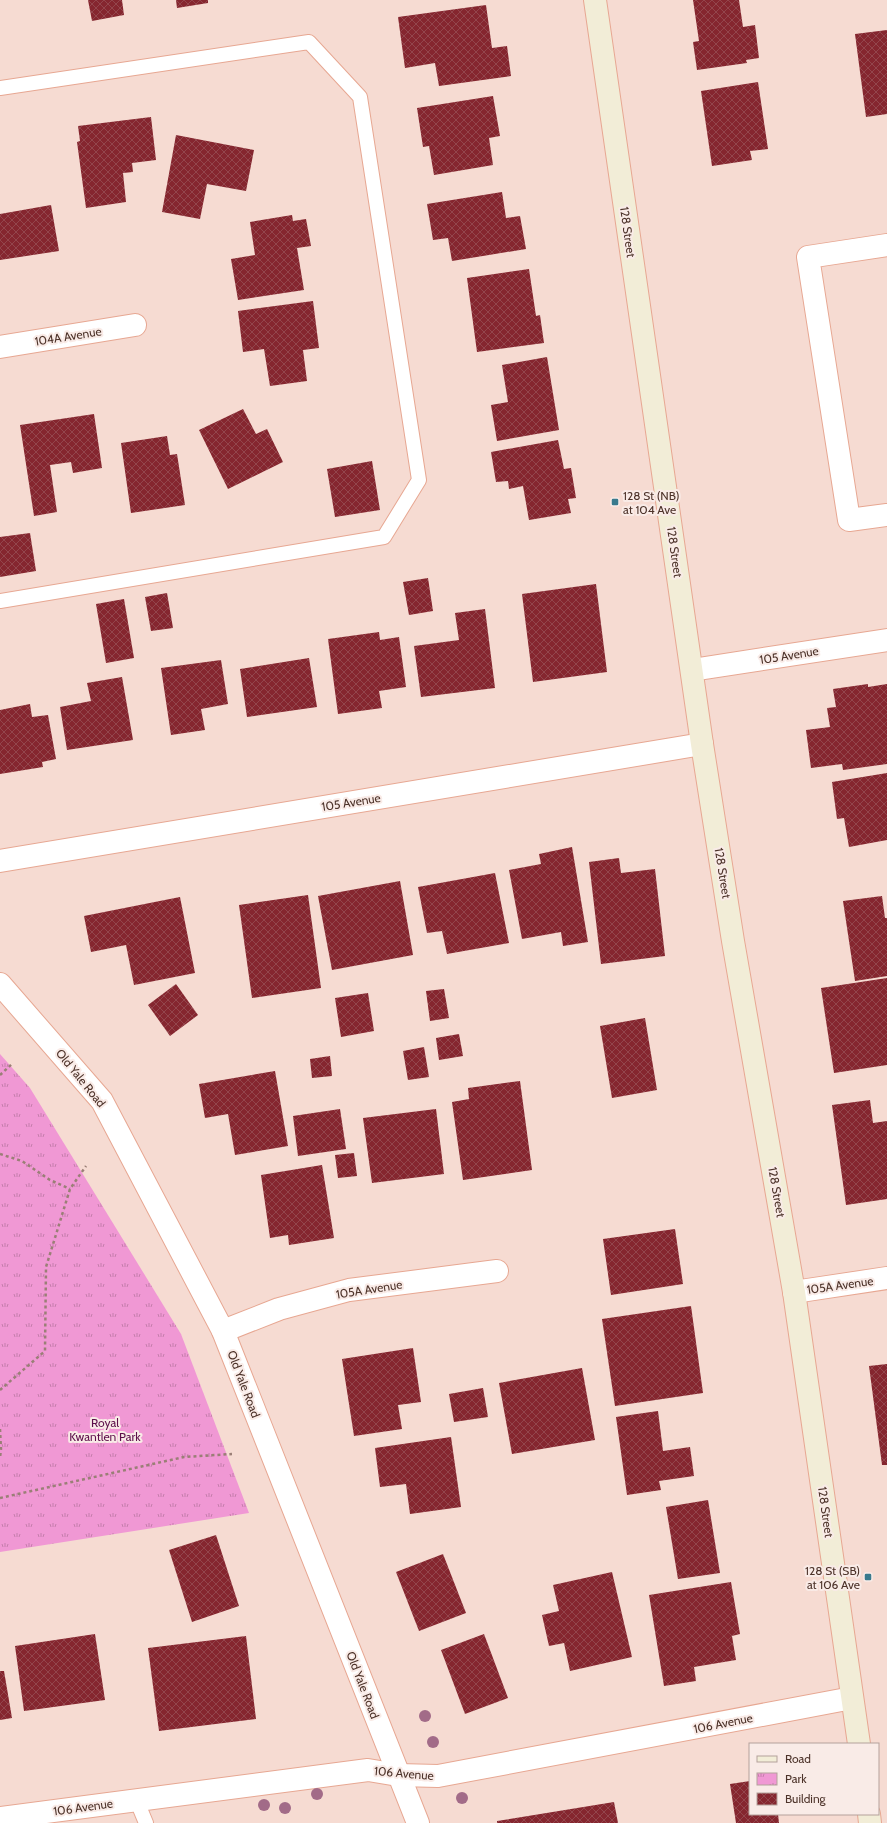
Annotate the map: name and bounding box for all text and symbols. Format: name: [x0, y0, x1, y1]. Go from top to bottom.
street label: 128 Street: [617, 206, 639, 258]
street label: 104A Avenue: [34, 323, 102, 349]
place label: 128 St (NB) at 104 Ave: [623, 488, 679, 517]
marker: 128 St (NB) at 104 Ave: [610, 497, 620, 507]
street label: 128 Street: [664, 526, 686, 578]
street label: 105 Avenue: [758, 643, 820, 667]
street label: 105 Avenue: [320, 790, 382, 814]
street label: 128 Street: [712, 847, 734, 899]
street label: Old Yale Road: [53, 1046, 109, 1110]
street label: 128 Street: [765, 1166, 789, 1218]
street label: 105A Avenue: [806, 1273, 874, 1297]
street label: 105A Avenue: [335, 1276, 403, 1302]
street label: Old Yale Road: [224, 1348, 264, 1420]
park label: Royal Kwantlen Park: [69, 1415, 141, 1444]
street label: 128 Street: [815, 1486, 837, 1538]
place label: 128 St (SB) at 106 Ave: [805, 1563, 860, 1592]
marker: 128 St (SB) at 106 Ave: [863, 1572, 873, 1582]
street label: Old Yale Road: [343, 1649, 383, 1721]
street label: 106 Avenue: [692, 1710, 754, 1736]
legend: [749, 1743, 879, 1815]
text: Road: [785, 1751, 811, 1766]
street label: 106 Avenue: [374, 1763, 434, 1783]
text: Park: [785, 1771, 807, 1786]
text: Building: [785, 1791, 827, 1806]
street label: 106 Avenue: [52, 1795, 114, 1819]

